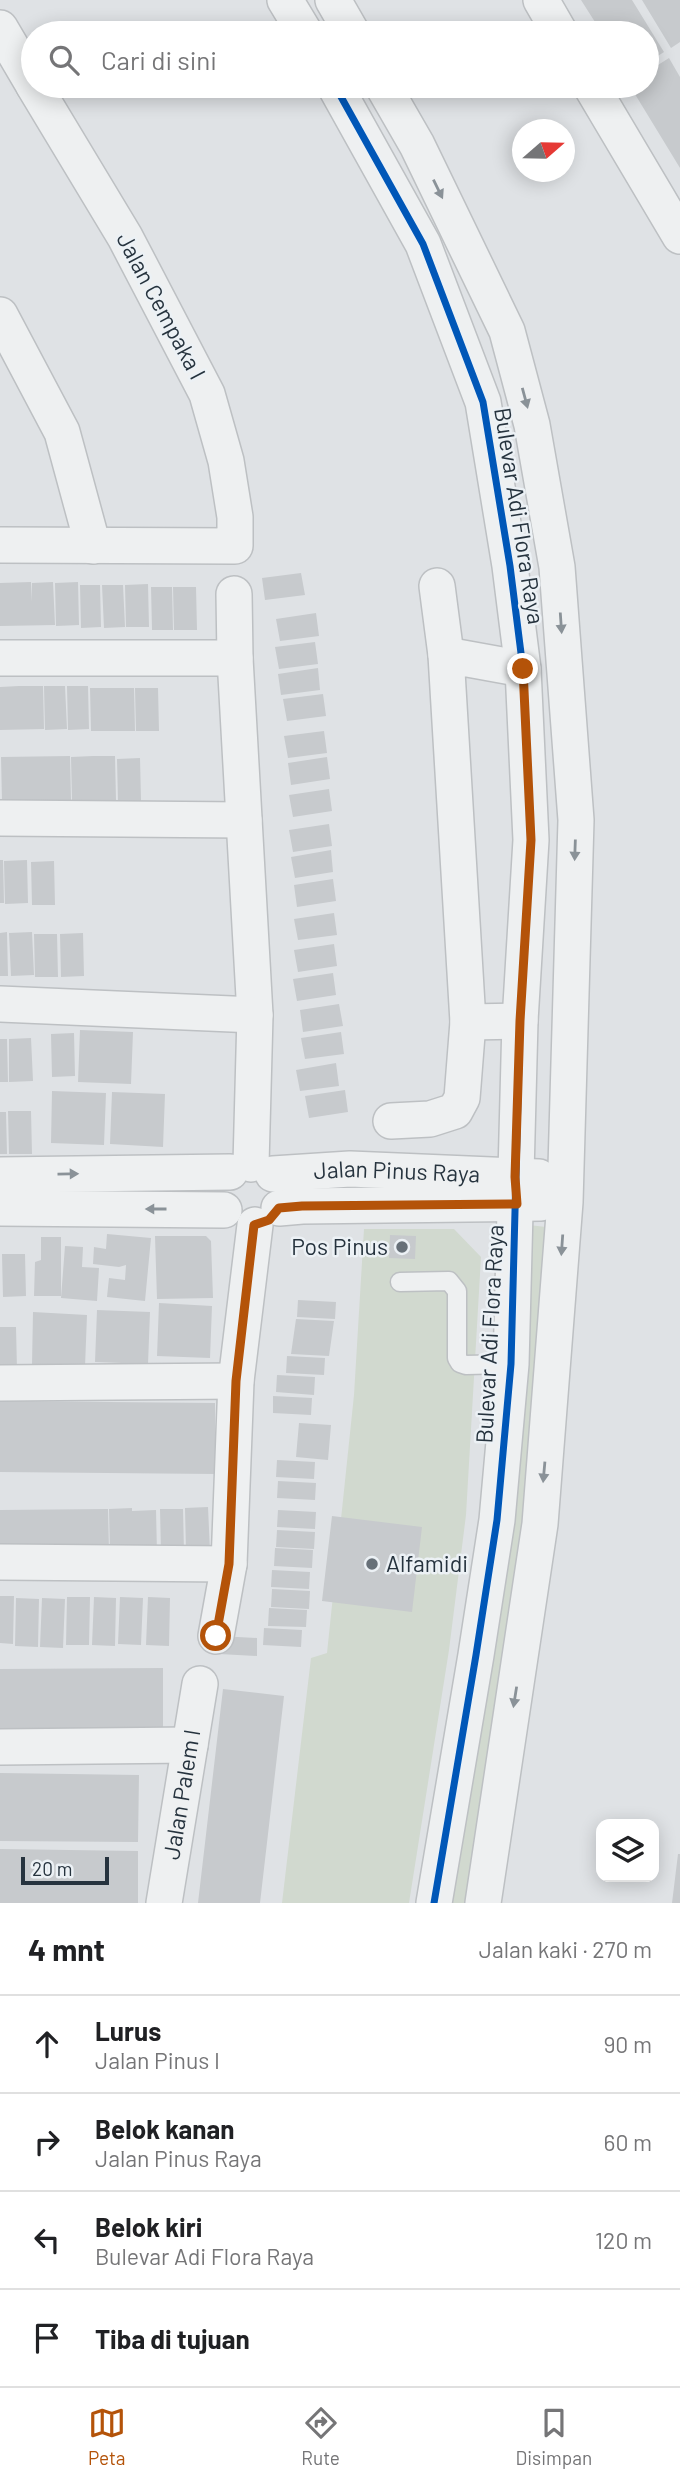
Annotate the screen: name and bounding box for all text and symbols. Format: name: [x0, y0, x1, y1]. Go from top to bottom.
search box: [21, 21, 659, 98]
icon: search: [45, 41, 83, 79]
text: Cari di sini: [101, 44, 217, 75]
north arrow: [512, 119, 575, 182]
one-way arrow: [433, 179, 444, 199]
street label: Jalan Cempaka I: [111, 227, 212, 384]
one-way arrow: [520, 388, 531, 410]
street label: Bulevar Adi Flora Raya: [489, 405, 551, 626]
one-way arrow: [556, 612, 567, 634]
route end: [507, 653, 538, 684]
one-way arrow: [569, 839, 581, 861]
street label: Jalan Pinus Raya: [313, 1154, 481, 1187]
one-way arrow: [57, 1168, 79, 1180]
one-way arrow: [145, 1203, 167, 1215]
street label: Bulevar Adi Flora Raya: [469, 1224, 509, 1444]
place label: Pos Pinus: [291, 1232, 388, 1260]
one-way arrow: [556, 1234, 567, 1256]
marker: Pos Pinus: [394, 1239, 410, 1255]
one-way arrow: [538, 1461, 549, 1483]
place label: Alfamidi: [386, 1549, 468, 1577]
marker: Alfamidi: [364, 1556, 380, 1572]
route start: [200, 1620, 231, 1651]
one-way arrow: [509, 1686, 520, 1708]
street label: Jalan Palem I: [156, 1727, 205, 1862]
map controls: [596, 1819, 659, 1882]
button: layers: [596, 1819, 659, 1882]
scale bar: [21, 1854, 108, 1886]
text: 20 m: [32, 1857, 72, 1880]
text: 4 mnt: [28, 1931, 105, 1967]
text: Jalan kaki · 270 m: [479, 1935, 652, 1963]
text: Lurus: [95, 2015, 161, 2046]
icon: ahead: [28, 2025, 66, 2063]
text: 90 m: [603, 2030, 652, 2058]
text: Jalan Pinus I: [95, 2046, 220, 2074]
text: Belok kanan: [95, 2113, 234, 2144]
icon: right: [28, 2123, 66, 2161]
text: 60 m: [604, 2128, 652, 2156]
text: Jalan Pinus Raya: [95, 2144, 262, 2172]
text: Belok kiri: [95, 2211, 202, 2242]
icon: left: [28, 2221, 66, 2259]
text: 120 m: [595, 2226, 652, 2254]
text: Bulevar Adi Flora Raya: [95, 2242, 314, 2270]
icon: arrive: [28, 2319, 66, 2357]
text: Tiba di tujuan: [95, 2323, 250, 2354]
tab: Peta: [88, 2404, 126, 2469]
tab: Rute: [301, 2404, 340, 2469]
tab: Disimpan: [515, 2404, 592, 2469]

